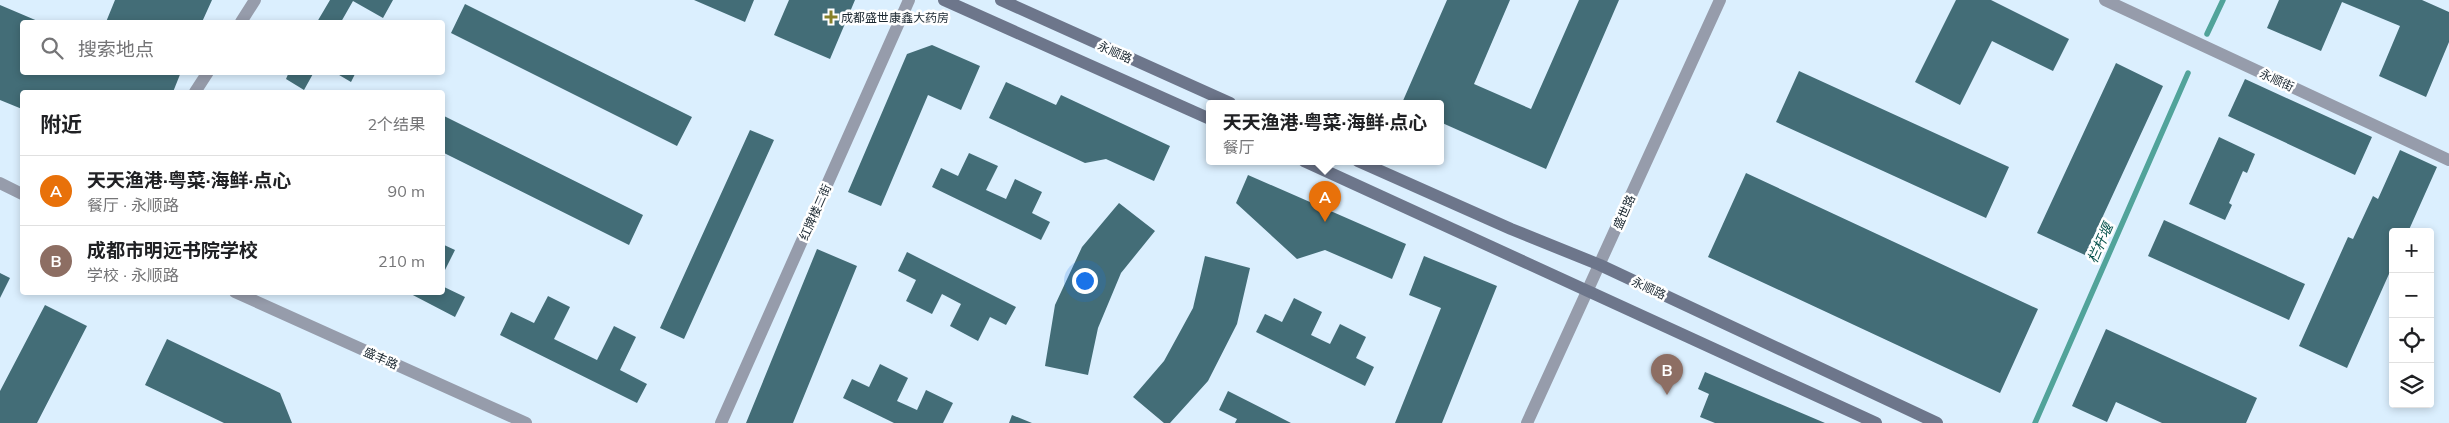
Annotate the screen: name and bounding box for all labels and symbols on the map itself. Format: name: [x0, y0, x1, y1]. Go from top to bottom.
place label: 成都盛世康鑫大药房: [841, 10, 949, 25]
marker: 成都盛世康鑫大药房: [825, 11, 837, 23]
street label: 永顺路: [1095, 38, 1135, 66]
street label: 永顺街: [2258, 66, 2296, 94]
pin: A: [1309, 181, 1341, 222]
street label: 红牌楼二街: [796, 182, 834, 242]
street label: 盛世路: [1610, 192, 1638, 232]
water label: 栏杆堰: [2083, 218, 2118, 266]
your location: [1072, 268, 1098, 294]
street label: 永顺路: [1630, 274, 1668, 302]
street label: 盛丰路: [361, 344, 401, 372]
pin: B: [1651, 354, 1683, 395]

